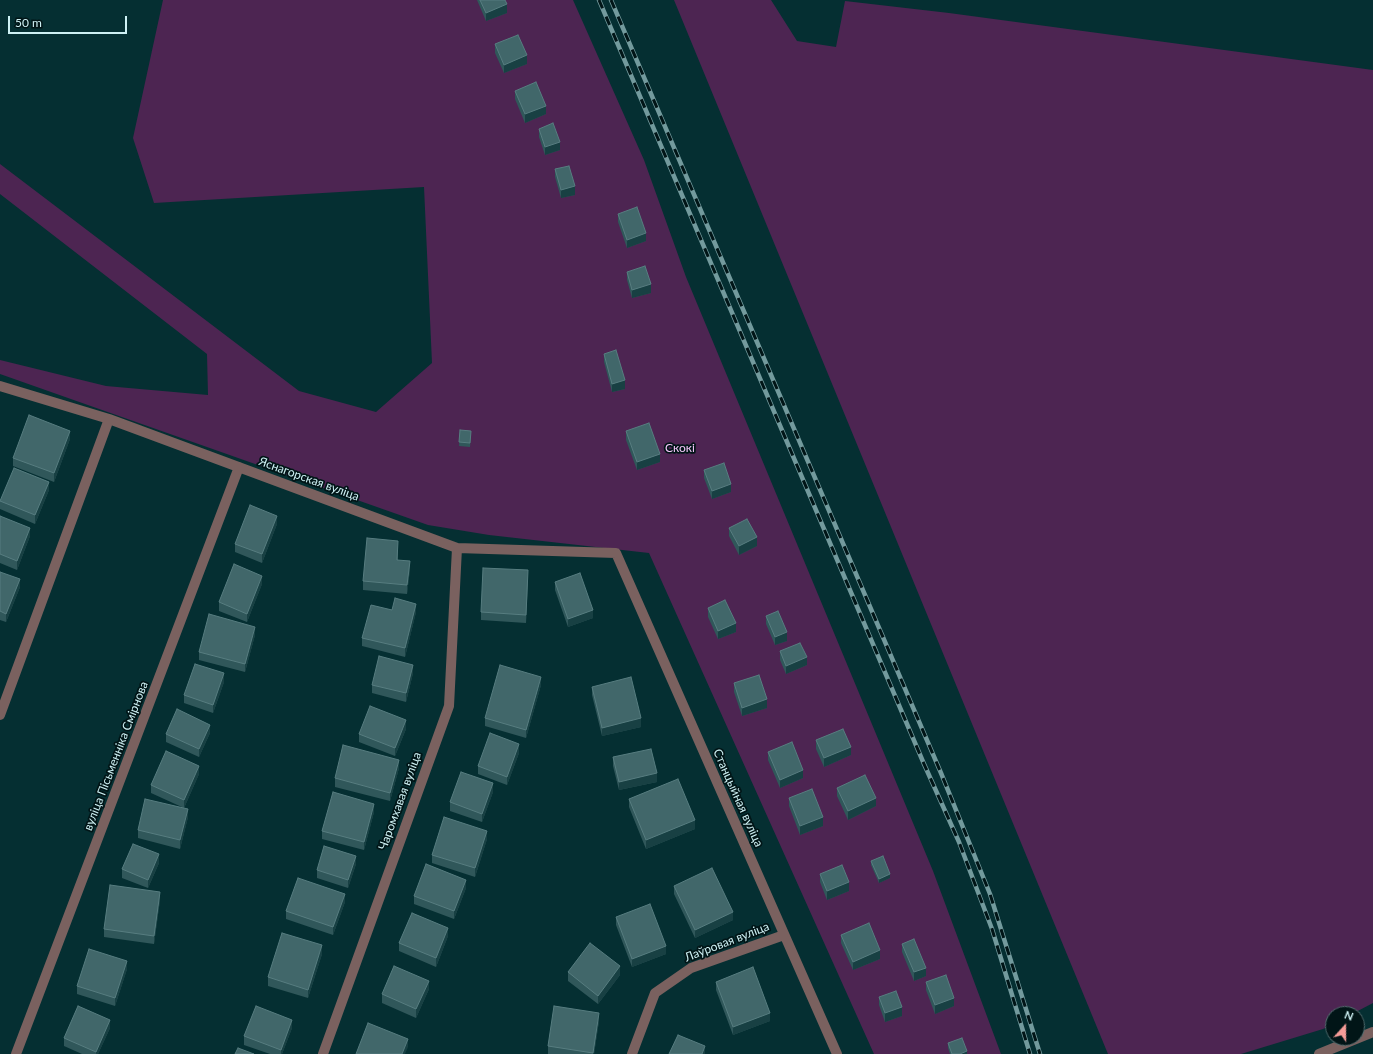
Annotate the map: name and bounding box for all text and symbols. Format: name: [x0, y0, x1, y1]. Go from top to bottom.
scale bar: [10, 8, 129, 34]
text: 50 m: [15, 15, 42, 30]
park label: Скокі: [665, 441, 695, 455]
street label: Яснагорская вуліца: [257, 454, 361, 504]
street label: вуліца Пісьменніка Смірнова: [81, 679, 151, 833]
street label: Станцыйная вуліца: [710, 747, 766, 849]
street label: Чаромхавая вуліца: [376, 750, 424, 852]
street label: Лаўровая вуліца: [683, 919, 771, 965]
north arrow: [1325, 1006, 1365, 1046]
text: N: [1343, 1008, 1355, 1023]

